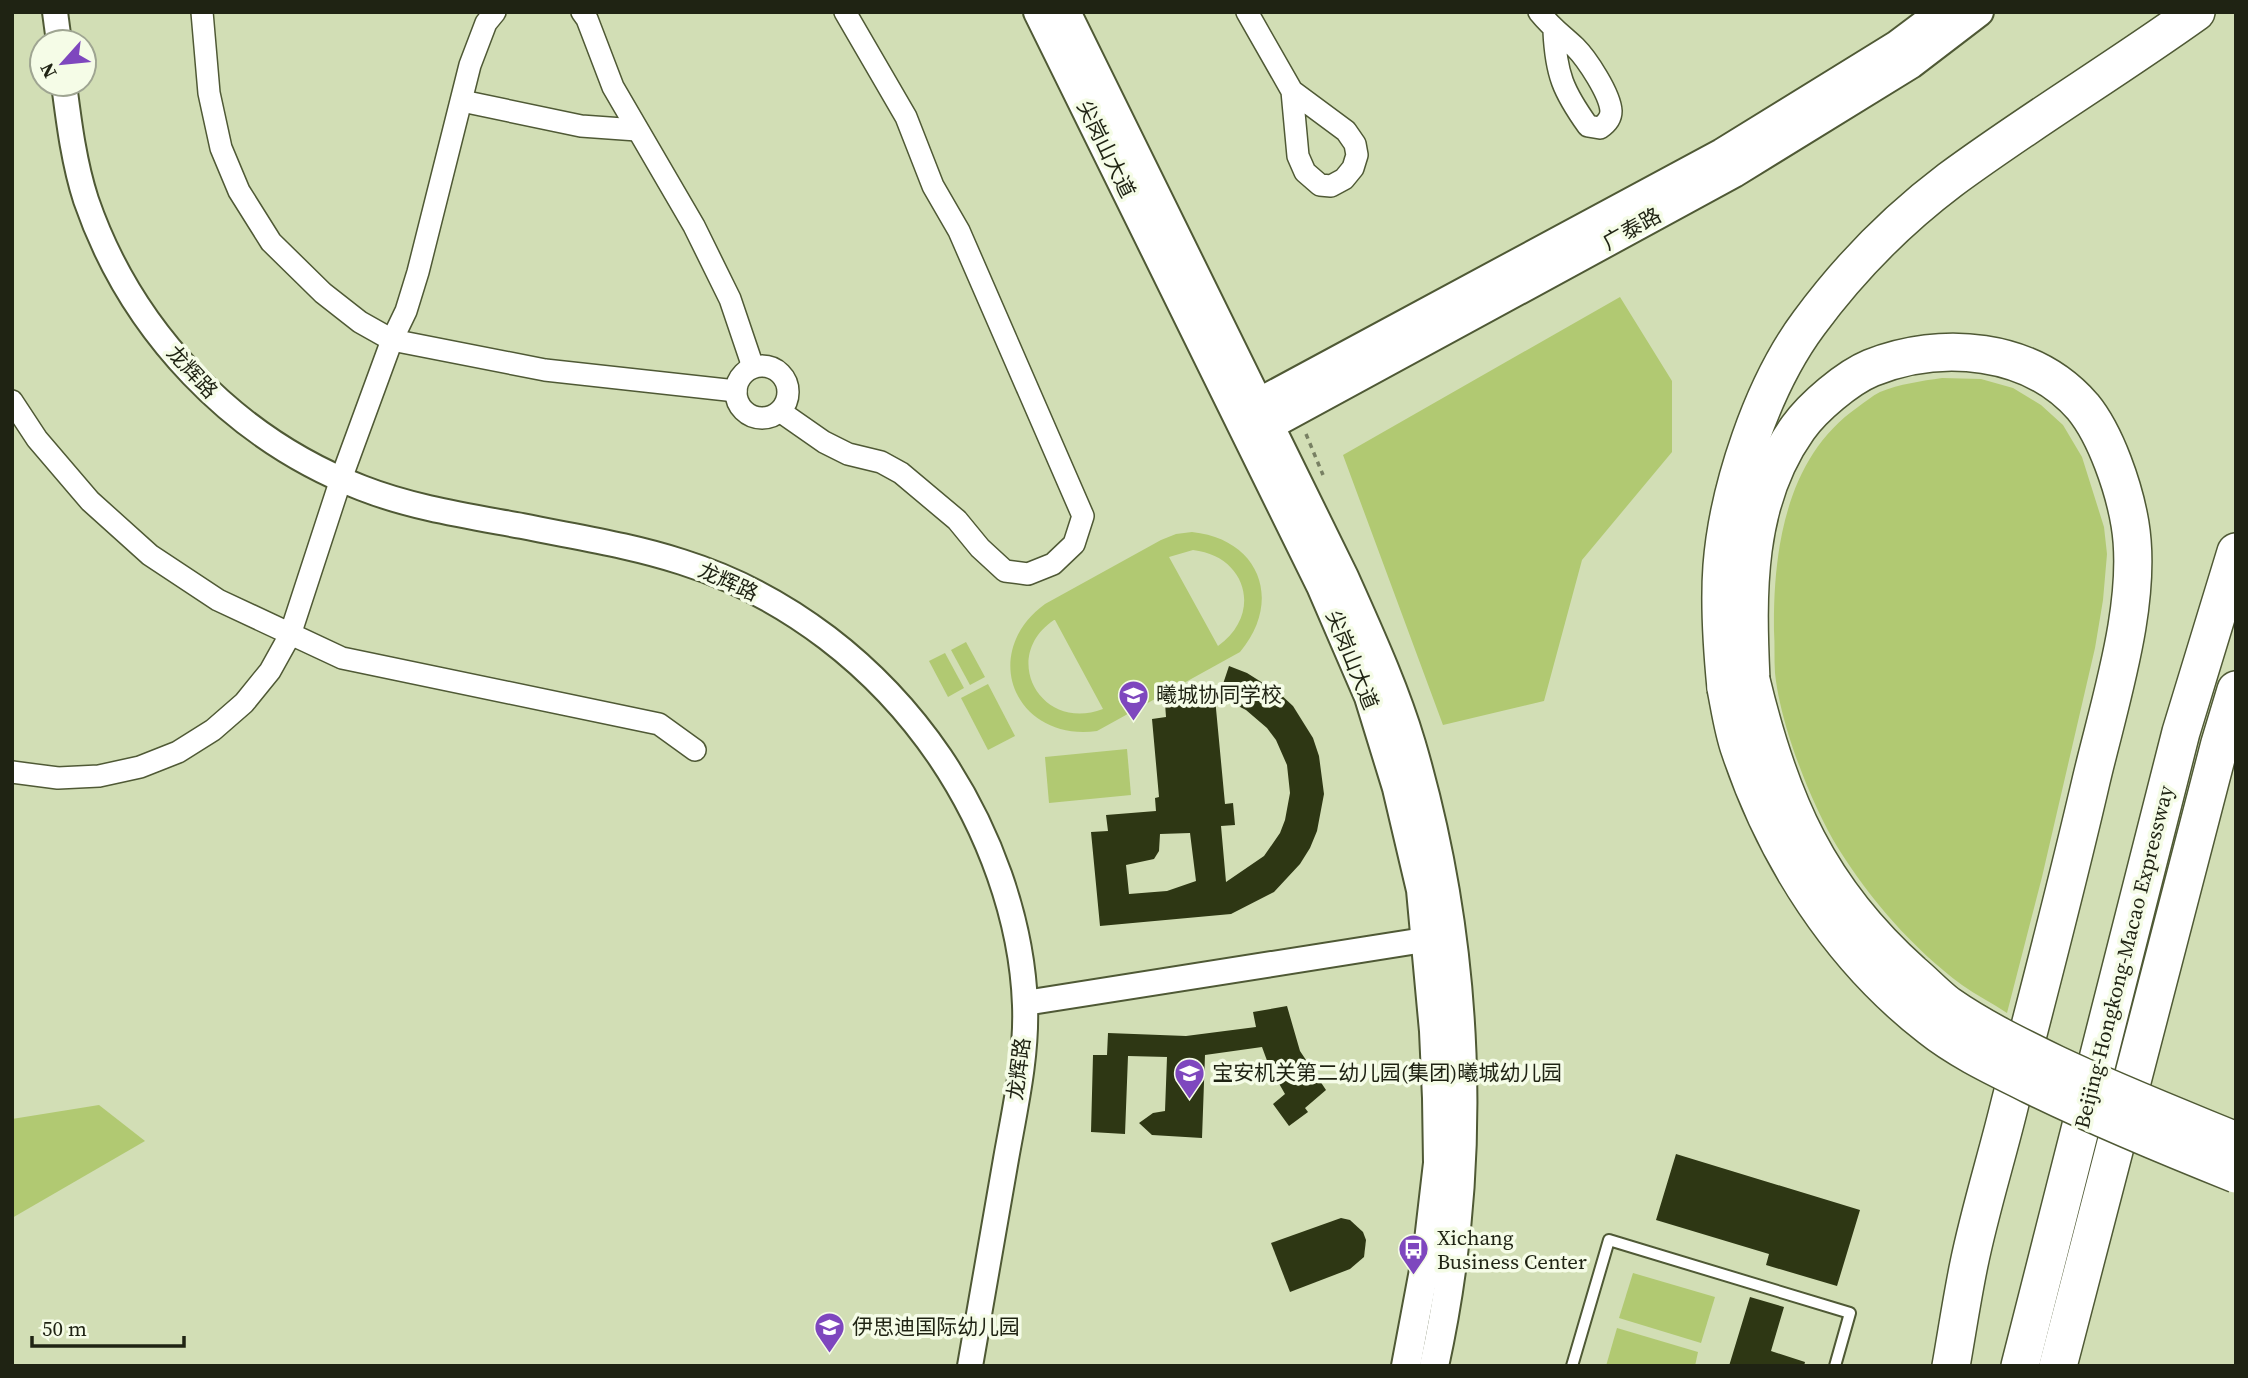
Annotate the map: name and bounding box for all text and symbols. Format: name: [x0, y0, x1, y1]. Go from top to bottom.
north arrow: [28, 28, 98, 98]
text: N: [33, 59, 63, 83]
street label: 尖岗山大道: [1070, 95, 1142, 202]
street label: 广泰路: [1597, 201, 1666, 257]
street label: 龙辉路: [160, 339, 224, 405]
street label: 龙辉路: [694, 555, 763, 608]
street label: 尖岗山大道: [1319, 606, 1386, 714]
school or university icon: 曦城协同学校: [1116, 678, 1150, 722]
place label: 曦城协同学校: [1156, 680, 1282, 709]
street label: Beijing-Hongkong-Macao Expressway: [2067, 782, 2180, 1131]
street label: 龙辉路: [1000, 1036, 1037, 1102]
school or university icon: 宝安机关第二幼儿园(集团)曦城幼儿园: [1172, 1056, 1206, 1100]
place label: 宝安机关第二幼儿园(集团)曦城幼儿园: [1212, 1058, 1562, 1087]
place label: Xichang Business Center: [1437, 1223, 1587, 1276]
bus stop icon: Xichang Business Center: [1397, 1233, 1431, 1277]
scale bar: [32, 1304, 184, 1348]
school or university icon: 伊思迪国际幼儿园: [812, 1310, 846, 1354]
place label: 伊思迪国际幼儿园: [852, 1312, 1020, 1341]
text: 50 m: [42, 1314, 87, 1343]

